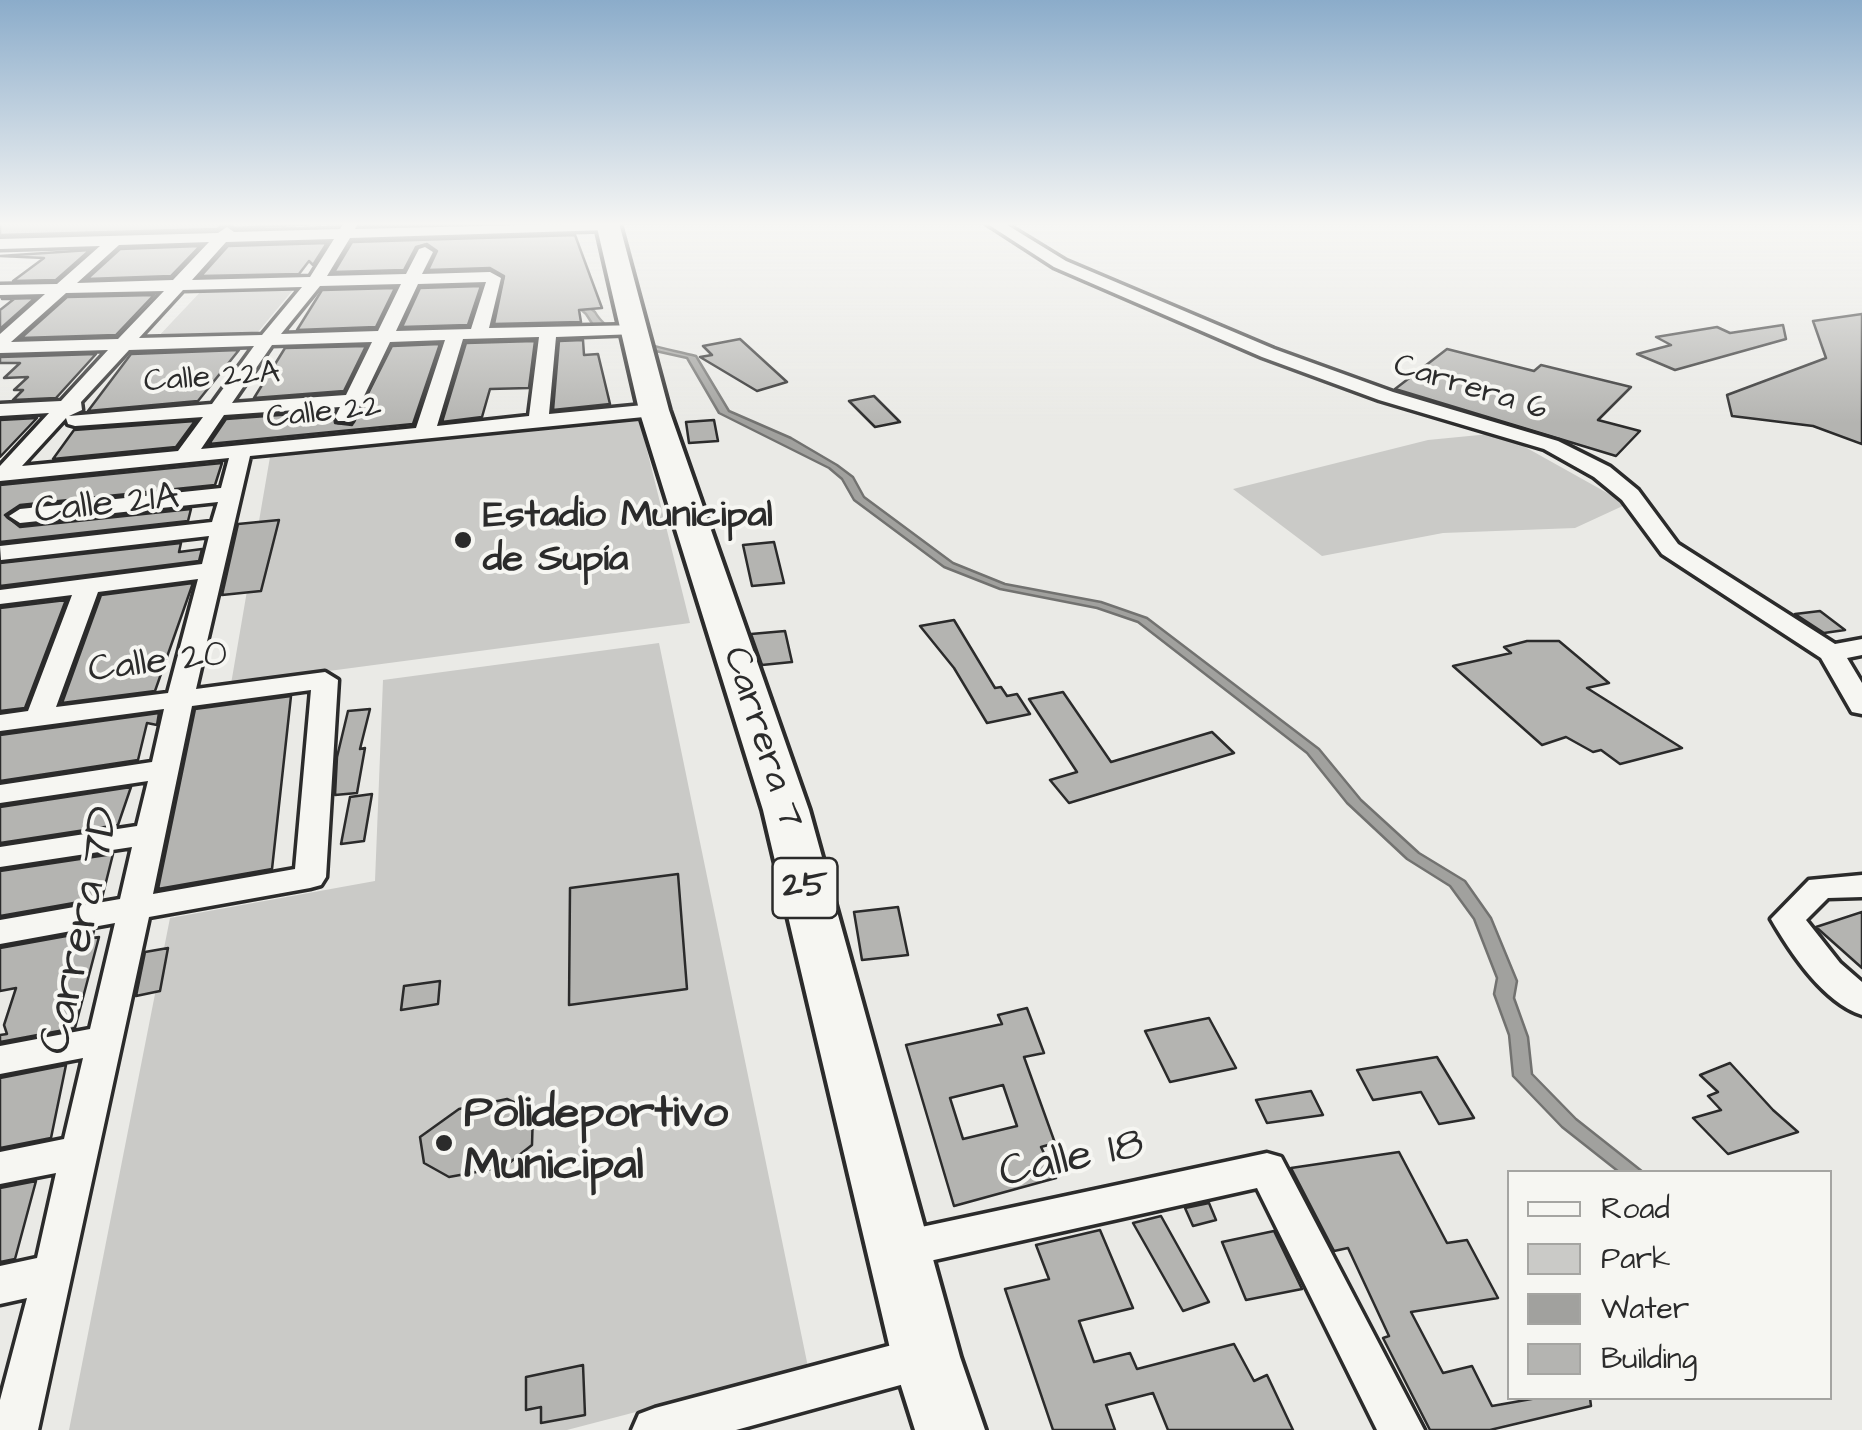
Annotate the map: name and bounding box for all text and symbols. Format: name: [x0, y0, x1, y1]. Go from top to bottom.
street label: Carrera 6: [1389, 347, 1551, 431]
street label: Calle 22A: [143, 355, 281, 403]
street label: Calle 22: [264, 389, 384, 439]
street label: Calle 21A: [33, 476, 181, 536]
place label: Estadio Municipal de Supía: [483, 495, 773, 584]
marker: Estadio Municipal de Supía: [452, 529, 474, 551]
street label: Calle 20: [86, 633, 230, 695]
street label: Carrera 7: [710, 642, 812, 834]
street label: Carrera 7D: [30, 802, 136, 1060]
road number: 25: [772, 858, 838, 918]
place label: Polideportivo Municipal: [464, 1090, 728, 1196]
street label: Calle 18: [995, 1119, 1149, 1203]
marker: Polideportivo Municipal: [433, 1132, 455, 1154]
legend: [1507, 1170, 1832, 1400]
text: Road: [1601, 1188, 1670, 1230]
text: Park: [1601, 1238, 1670, 1280]
text: Water: [1601, 1288, 1689, 1330]
text: Building: [1601, 1338, 1697, 1380]

